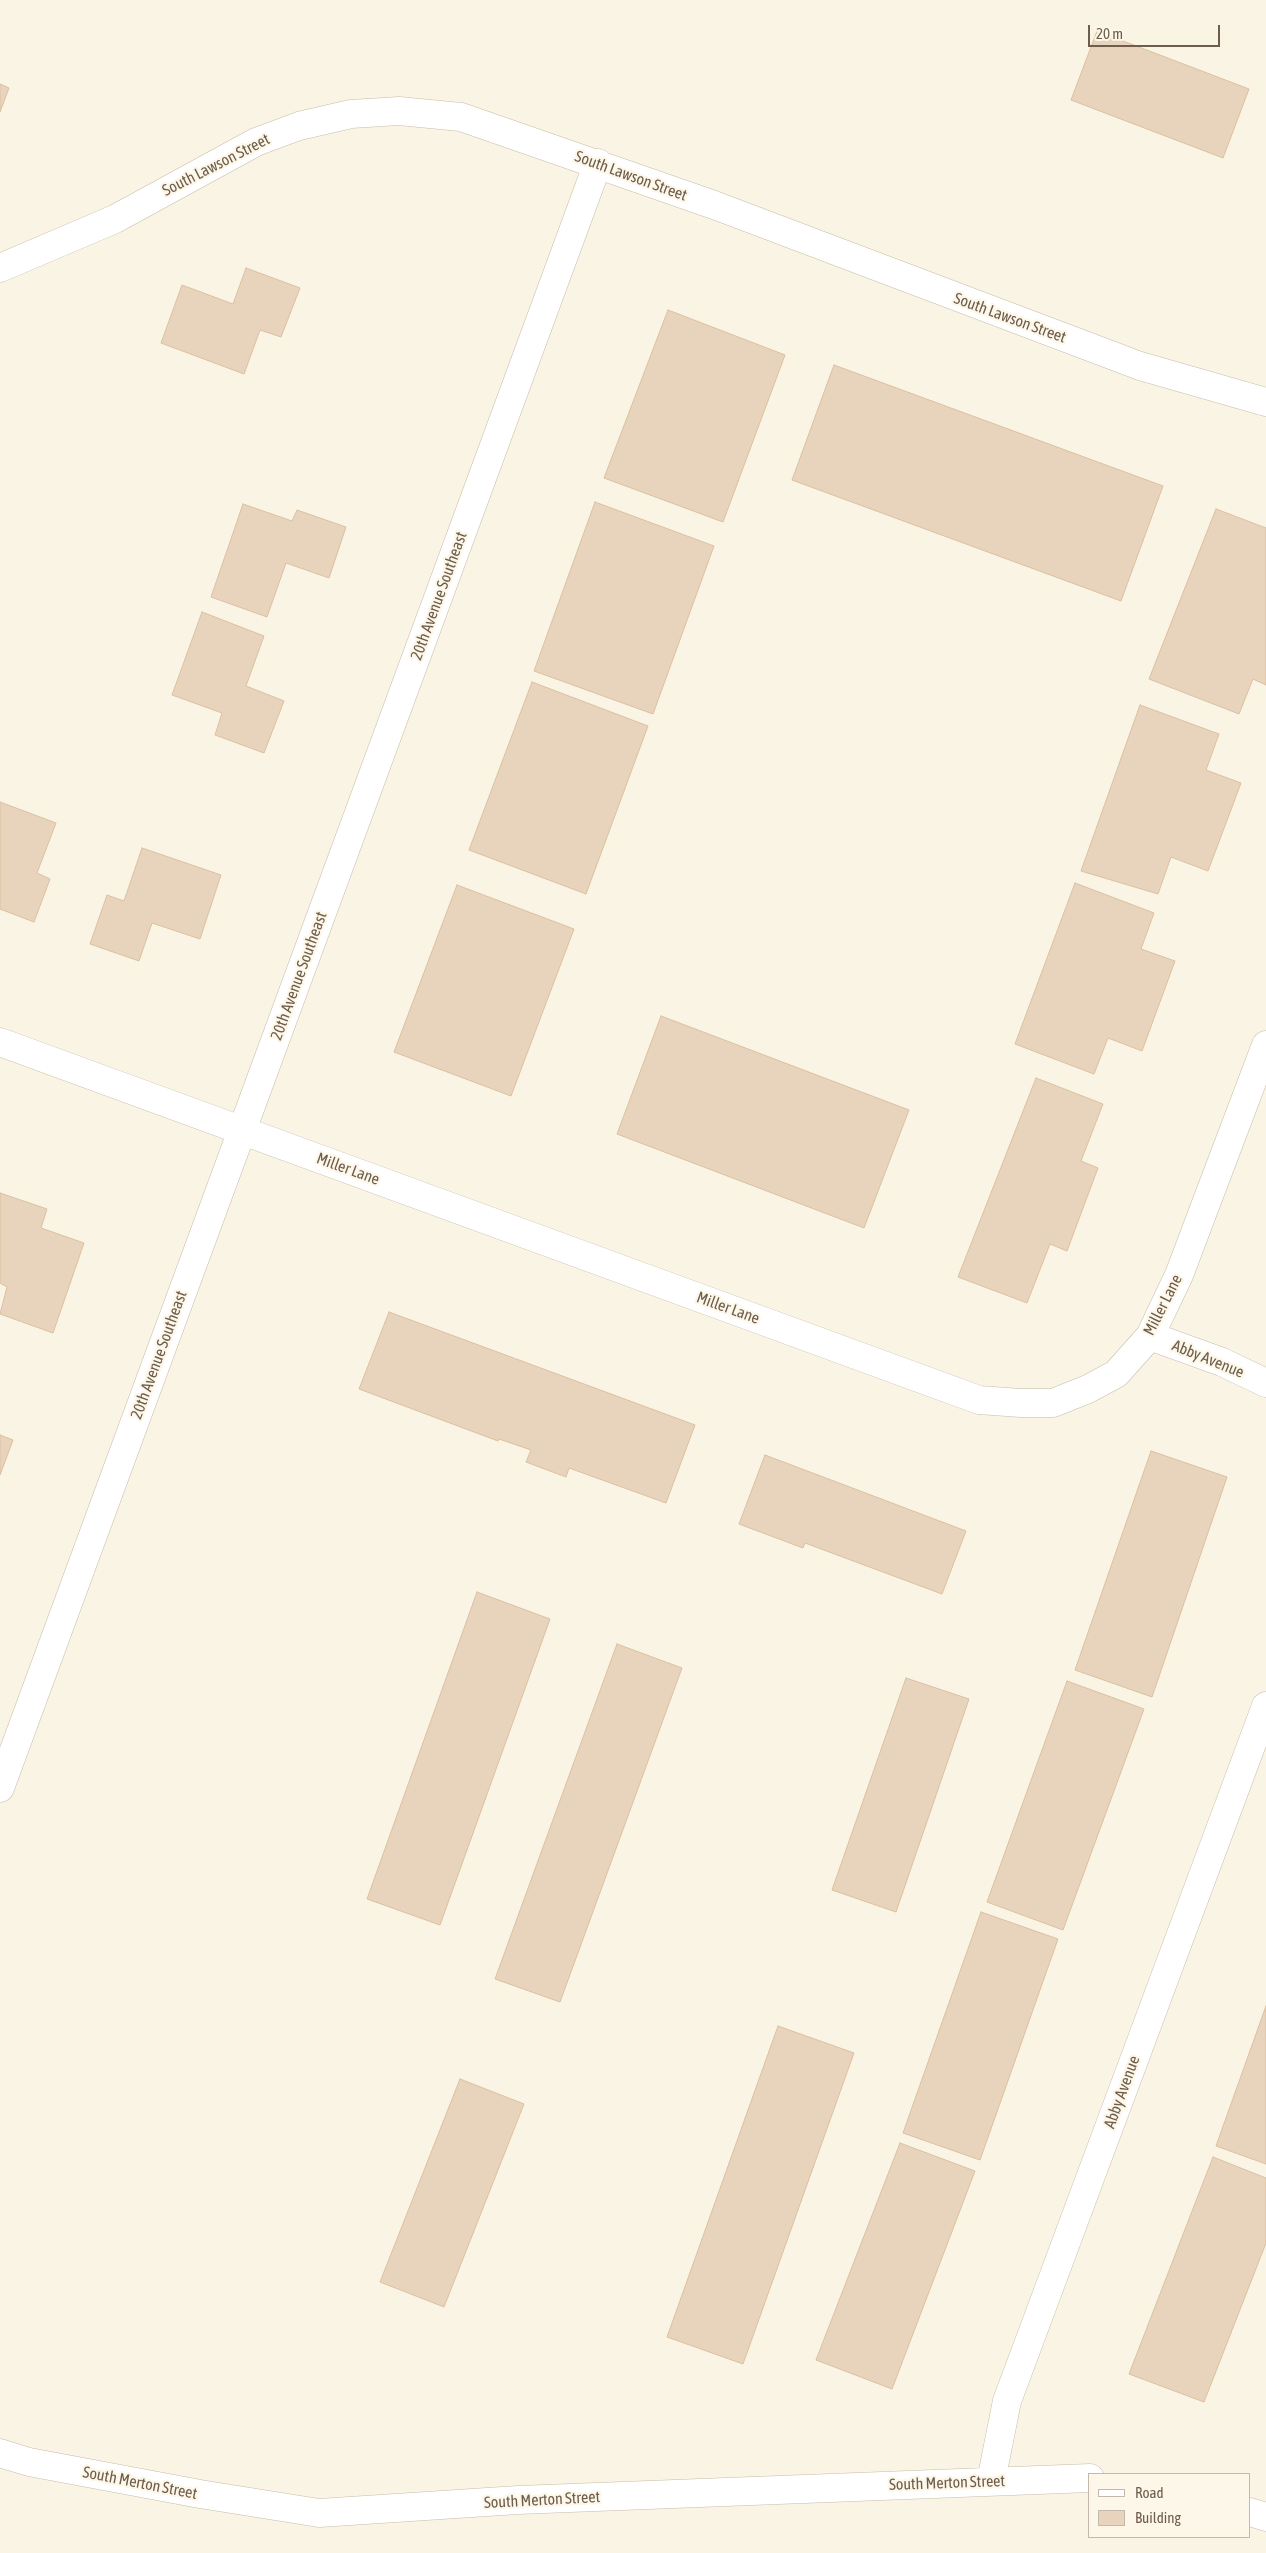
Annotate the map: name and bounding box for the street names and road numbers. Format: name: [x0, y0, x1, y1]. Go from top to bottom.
street label: South Lawson Street: [159, 130, 273, 200]
street label: South Lawson Street: [572, 147, 690, 205]
street label: South Lawson Street: [951, 289, 1069, 347]
street label: 20th Avenue Southeast: [407, 529, 471, 663]
street label: 20th Avenue Southeast: [267, 909, 331, 1043]
street label: Miller Lane: [314, 1149, 382, 1189]
street label: Miller Lane: [1140, 1271, 1186, 1339]
street label: 20th Avenue Southeast: [127, 1288, 191, 1422]
street label: Miller Lane: [694, 1288, 762, 1328]
street label: Abby Avenue: [1169, 1336, 1247, 1382]
street label: Abby Avenue: [1100, 2053, 1144, 2131]
street label: South Merton Street: [81, 2463, 199, 2503]
street label: South Merton Street: [889, 2471, 1005, 2495]
street label: South Merton Street: [484, 2487, 600, 2513]

